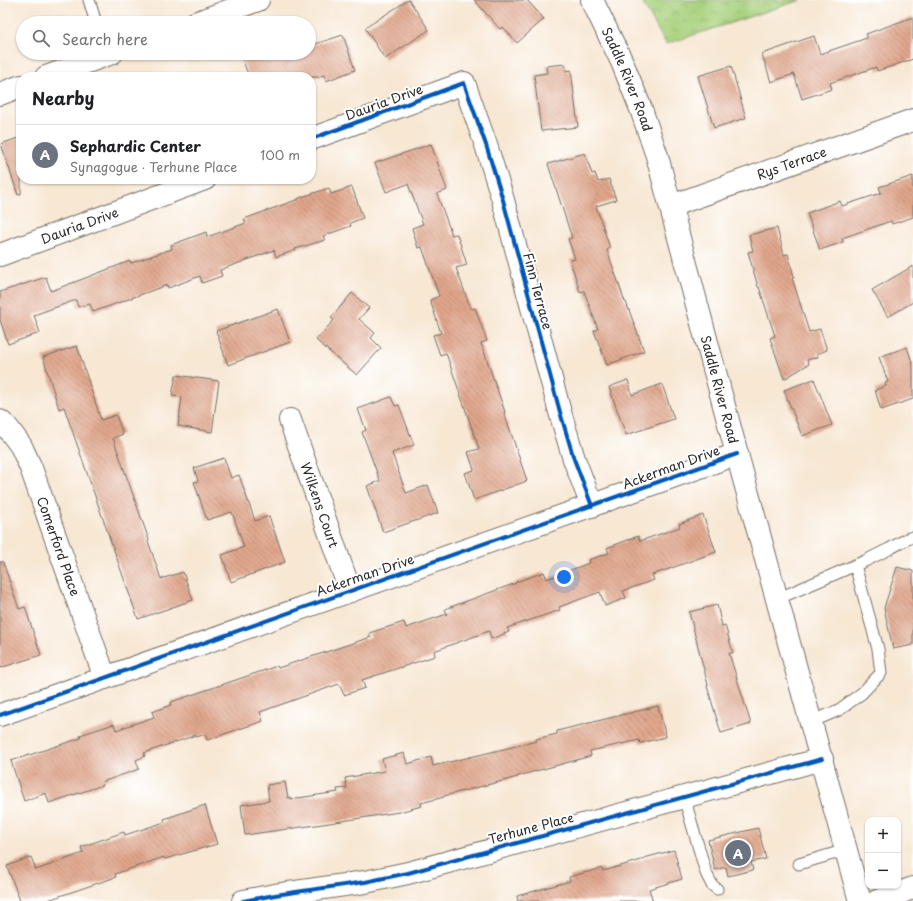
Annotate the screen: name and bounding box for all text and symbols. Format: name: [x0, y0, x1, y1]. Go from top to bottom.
search box: [16, 16, 316, 60]
street label: Saddle River Road: [598, 24, 658, 134]
icon: search: [30, 27, 52, 49]
text: Search here: [62, 27, 148, 50]
street label: Dauria Drive: [342, 79, 425, 124]
text: Nearby: [32, 85, 94, 111]
text: Sephardic Center: [70, 134, 201, 157]
street label: Rys Terrace: [754, 142, 829, 184]
text: A: [40, 145, 50, 164]
text: 100 m: [260, 145, 300, 164]
text: Synagogue · Terhune Place: [70, 157, 237, 176]
street label: Dauria Drive: [38, 202, 121, 248]
street label: Finn Terrace: [519, 250, 558, 331]
street label: Saddle River Road: [697, 333, 744, 446]
street label: Ackerman Drive: [619, 440, 722, 493]
street label: Wilkens Court: [297, 459, 344, 550]
street label: Comerford Place: [33, 494, 85, 599]
street label: Ackerman Drive: [313, 549, 416, 600]
your location: [554, 567, 574, 587]
street label: Terhune Place: [486, 807, 576, 848]
map controls: [865, 817, 901, 889]
button: +: [865, 817, 901, 853]
pin: A: [725, 838, 751, 868]
button: −: [865, 853, 901, 889]

